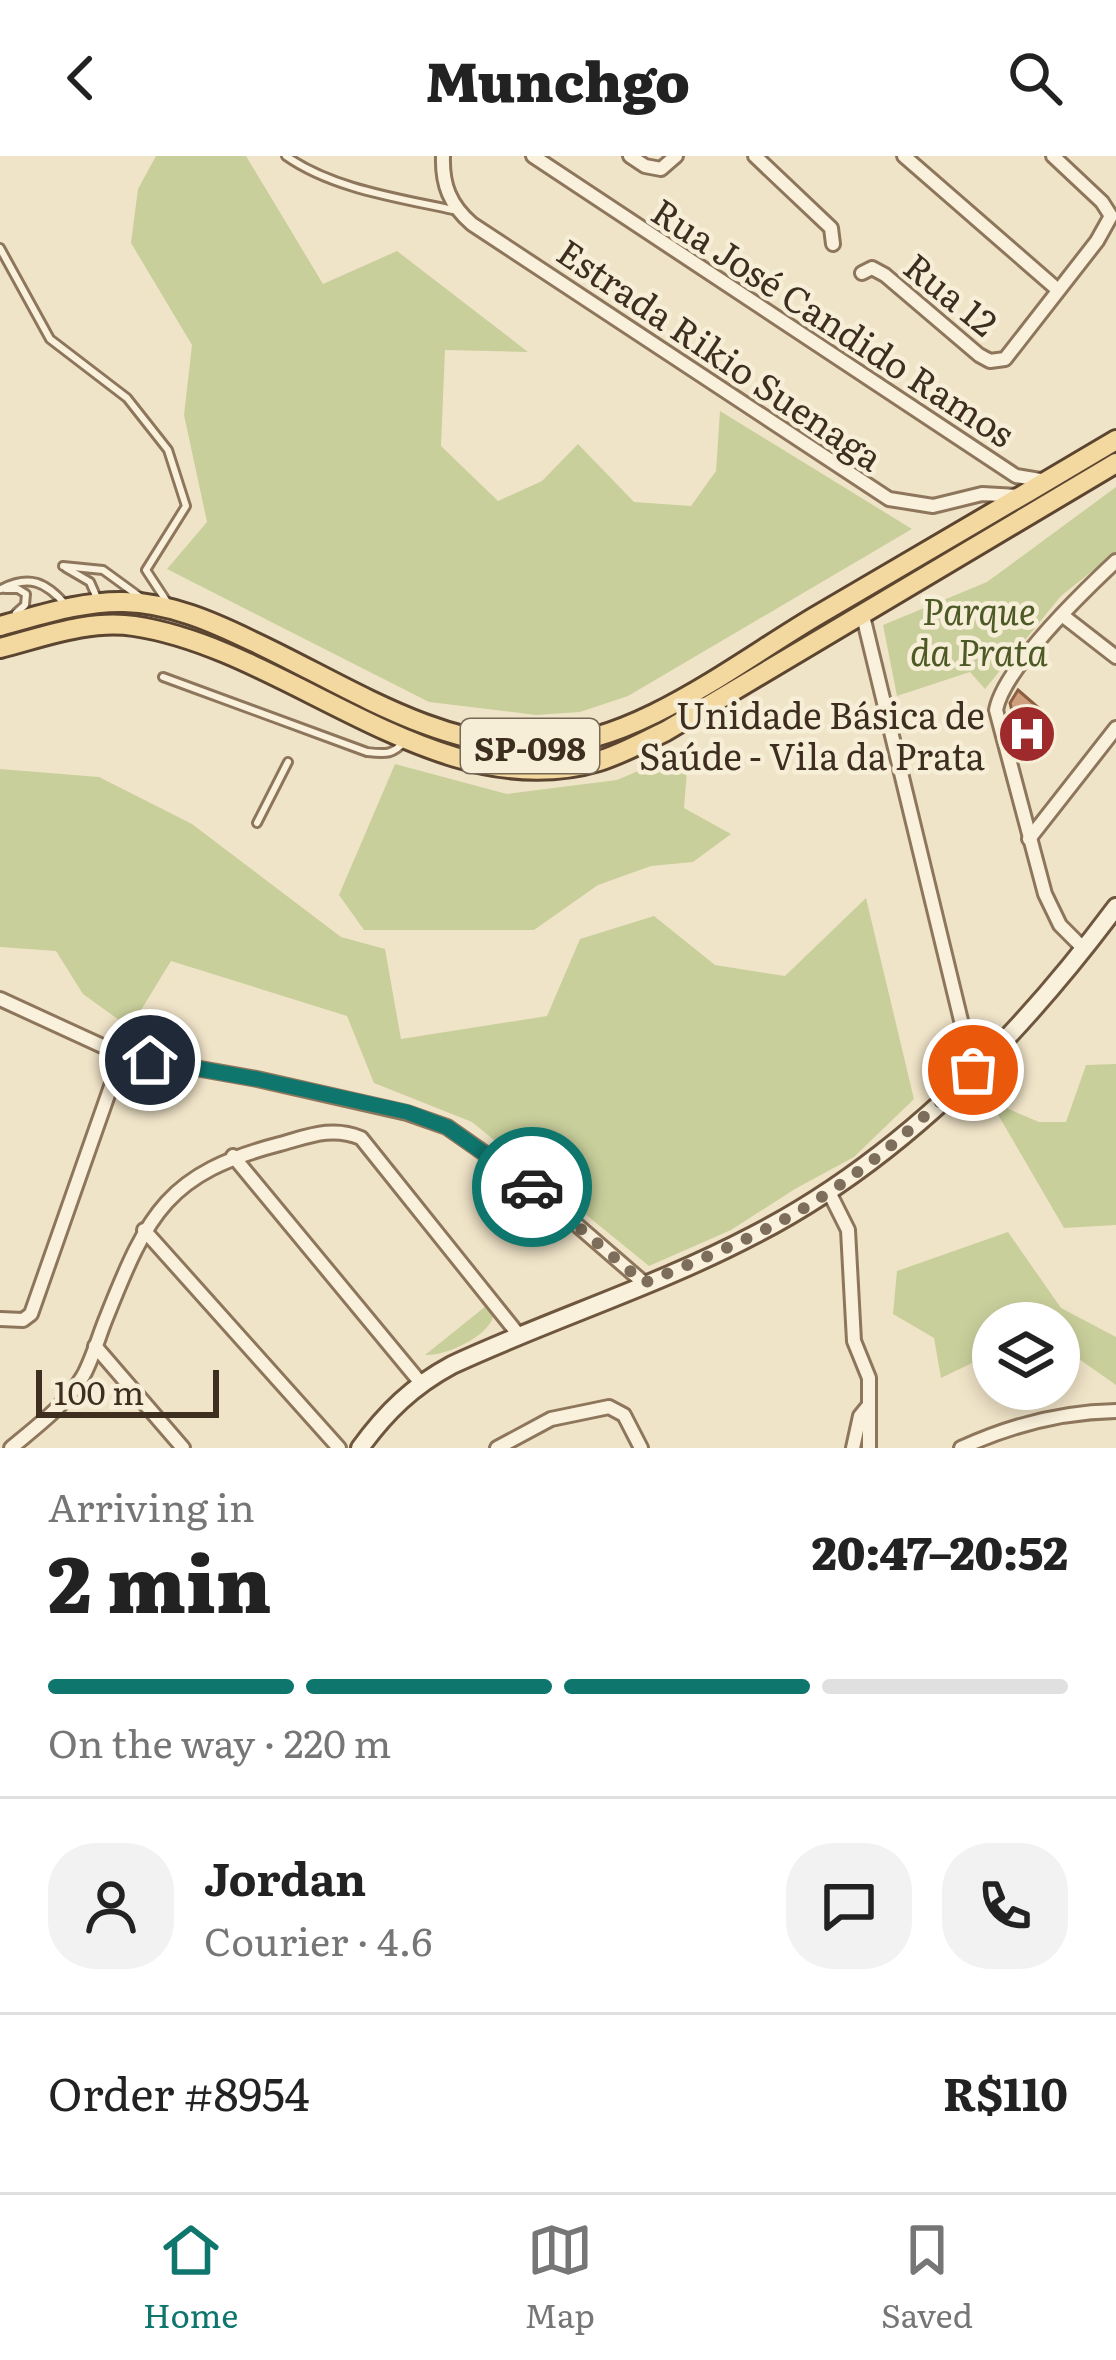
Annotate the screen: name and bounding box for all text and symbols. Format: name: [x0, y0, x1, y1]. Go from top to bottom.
text: Munchgo: [426, 38, 690, 119]
icon: back: [48, 45, 114, 111]
icon: search: [1002, 45, 1068, 111]
street label: Rua José Candido Ramos: [642, 184, 1026, 458]
street label: Estrada Rikio Suenaga: [548, 224, 895, 482]
street label: Rua 12: [894, 239, 1010, 347]
park label: Parque da Prata: [910, 583, 1048, 677]
place label: Unidade Básica de Saúde - Vila da Prata: [639, 687, 986, 781]
hospital icon: Unidade Básica de Saúde - Vila da Prata: [996, 703, 1058, 765]
road number: SP-098: [461, 719, 599, 773]
pin: [99, 1009, 201, 1111]
pin: [922, 1019, 1024, 1121]
icon: home: [117, 1027, 183, 1093]
icon: bag: [940, 1037, 1006, 1103]
courier: [472, 1127, 592, 1247]
icon: car: [499, 1154, 565, 1220]
map controls: [972, 1302, 1080, 1410]
button: layers: [972, 1302, 1080, 1410]
scale bar: [36, 1364, 219, 1417]
text: 100 m: [54, 1366, 144, 1415]
text: Arriving in: [48, 1476, 255, 1534]
text: 20:47–20:52: [812, 1517, 1068, 1584]
text: 2 min: [48, 1521, 271, 1637]
text: On the way · 220 m: [48, 1712, 391, 1770]
button: person: [48, 1843, 174, 1969]
text: Jordan: [204, 1843, 366, 1910]
button: chat: [786, 1843, 912, 1969]
button: phone: [942, 1843, 1068, 1969]
text: Courier · 4.6: [204, 1910, 432, 1968]
text: Order #8954: [48, 2058, 310, 2125]
text: R$110: [943, 2058, 1068, 2125]
tab: Home: [143, 2217, 238, 2338]
tab: Map: [525, 2217, 595, 2338]
tab: Saved: [881, 2217, 973, 2338]

